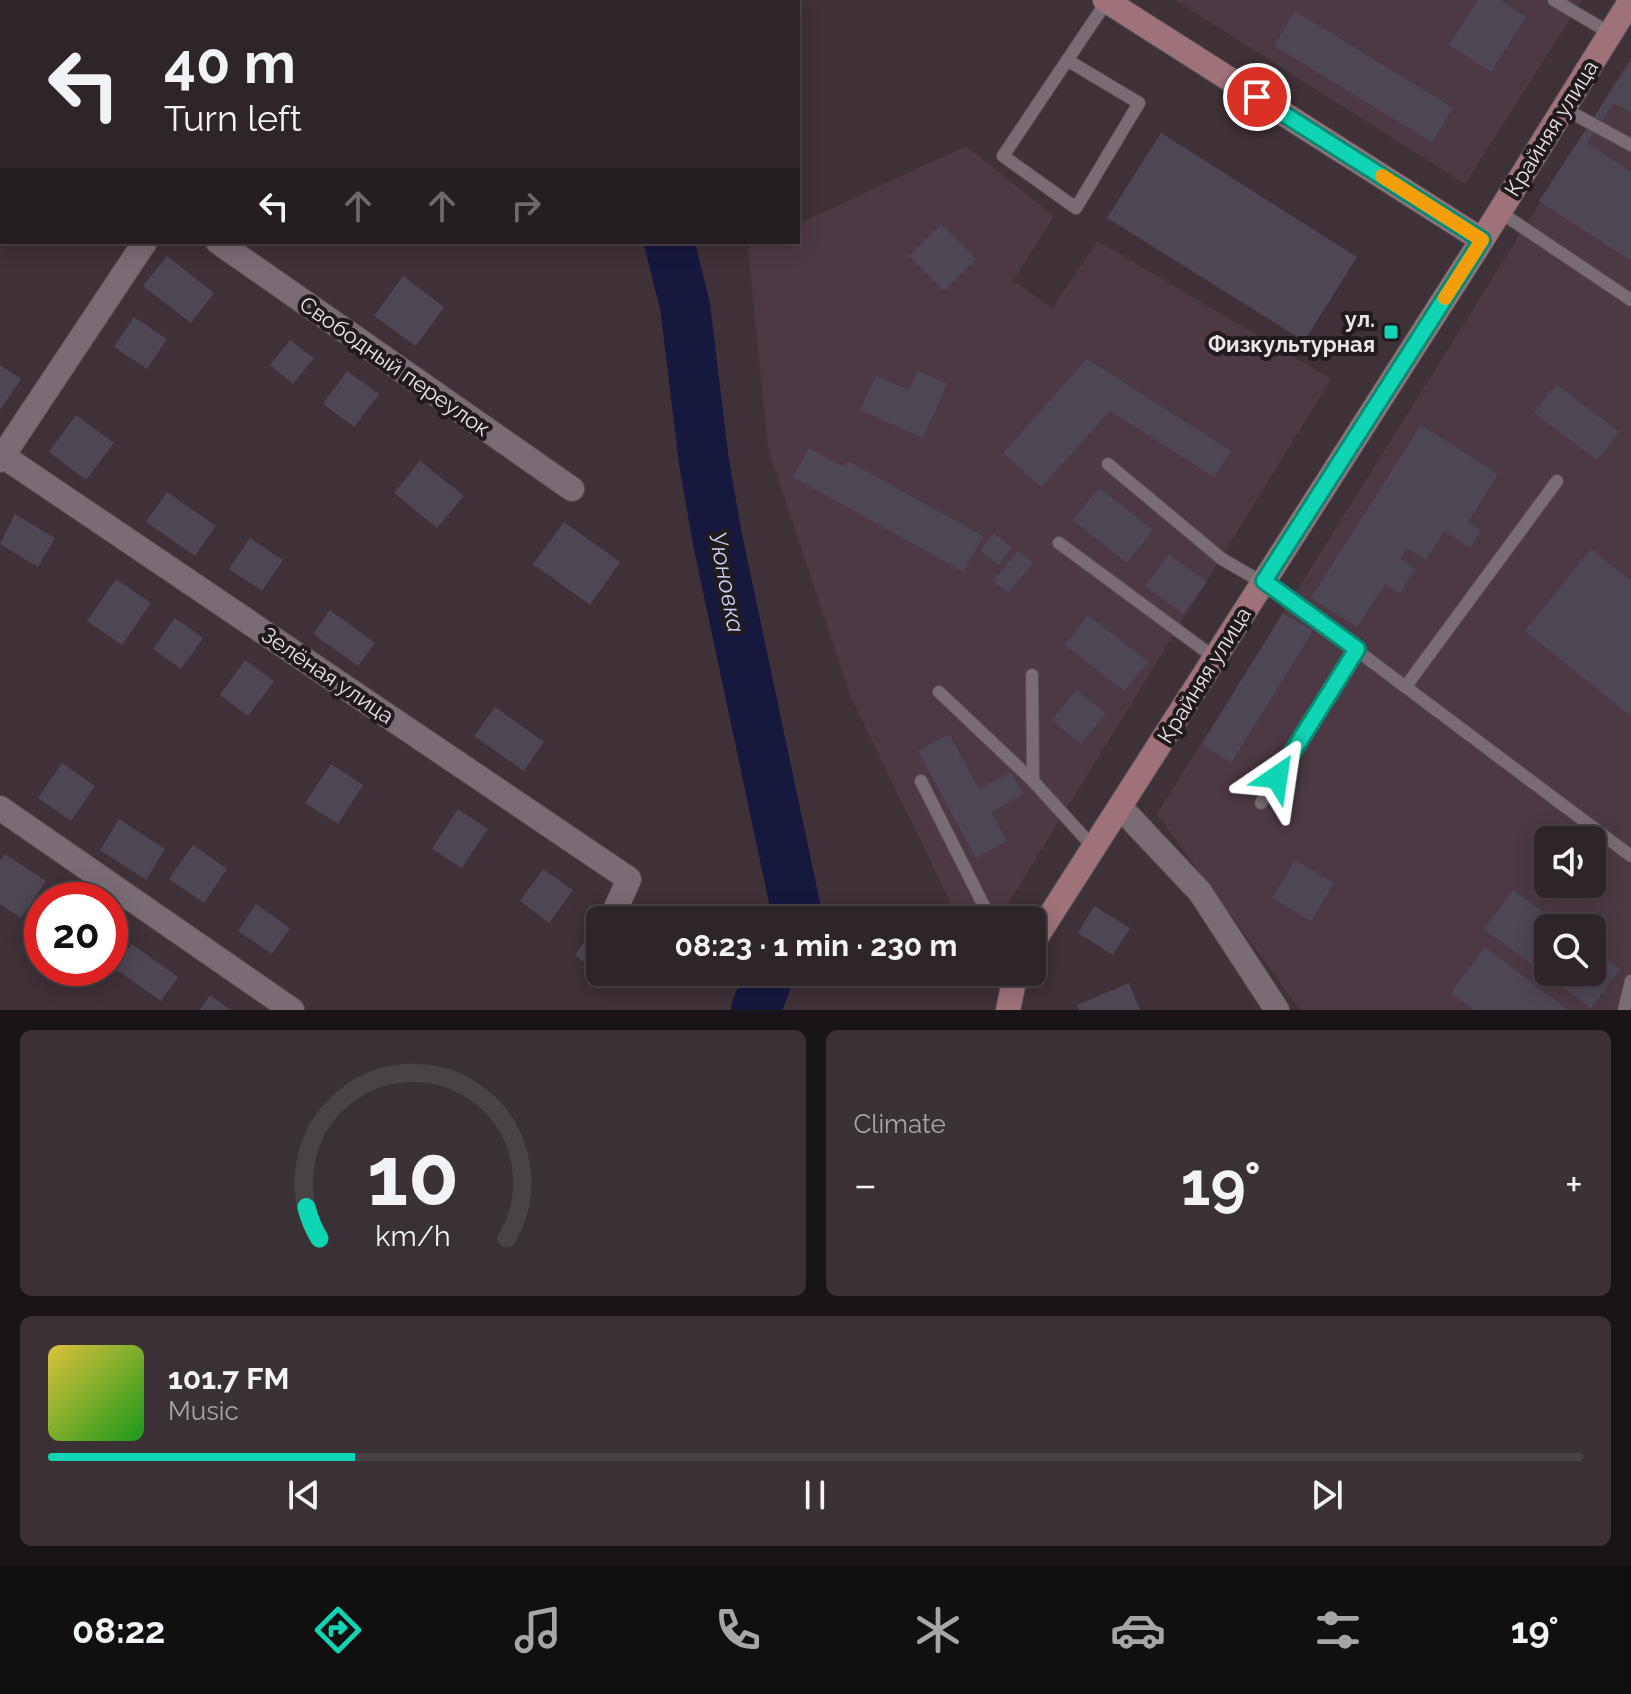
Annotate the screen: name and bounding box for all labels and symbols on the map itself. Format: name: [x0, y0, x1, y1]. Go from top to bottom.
street label: Крайняя улица: [1499, 55, 1603, 201]
pin: [1223, 63, 1291, 131]
street label: Свободный переулок: [295, 290, 495, 442]
place label: ул. Физкультурная: [1208, 306, 1375, 357]
marker: ул. Физкультурная: [1382, 323, 1400, 341]
water label: Уюновка: [703, 529, 751, 635]
street label: Крайняя улица: [1152, 602, 1256, 748]
street label: Зелёная улица: [257, 621, 399, 729]
position arrow: [1235, 735, 1319, 819]
speed limit sign: 20: [24, 882, 128, 986]

